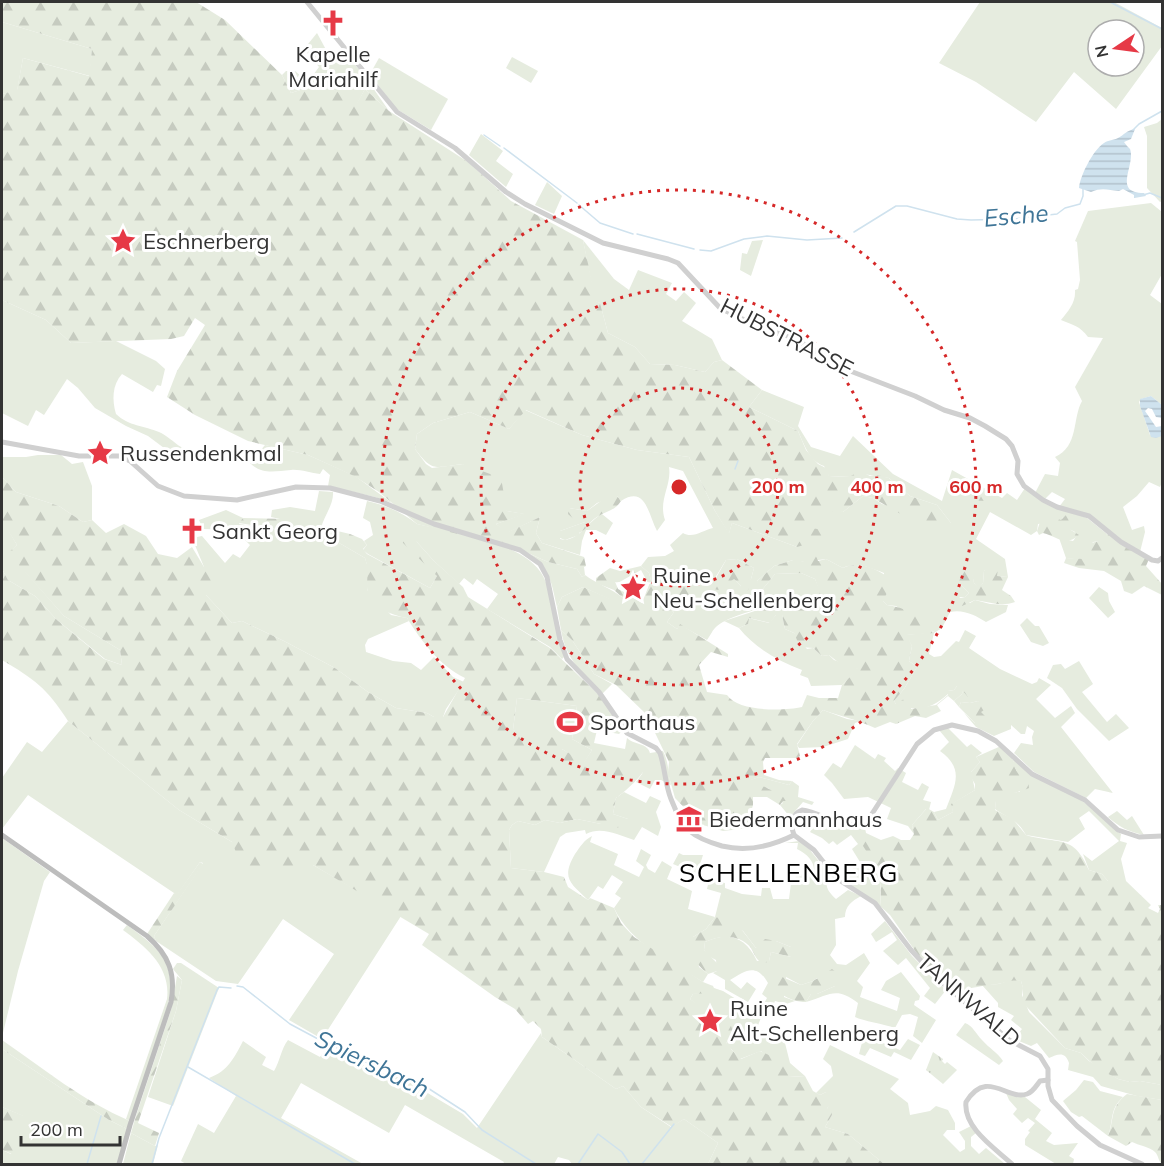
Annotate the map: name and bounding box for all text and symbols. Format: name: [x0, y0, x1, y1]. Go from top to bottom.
church icon: Kapelle Mariahilf: [318, 8, 348, 38]
north arrow: [1086, 18, 1146, 78]
place label: Kapelle Mariahilf: [288, 40, 378, 93]
text: N: [1090, 43, 1112, 60]
water label: Esche: [982, 197, 1050, 233]
place icon: Eschnerberg: [108, 226, 138, 256]
place label: Eschnerberg: [143, 227, 270, 255]
street label: HUBSTRASSE: [716, 291, 858, 383]
place icon: Russendenkmal: [85, 438, 115, 468]
place label: Russendenkmal: [120, 439, 282, 467]
text: 200 m: [751, 475, 805, 498]
text: 400 m: [850, 475, 904, 498]
text: 600 m: [949, 475, 1003, 498]
centre of rings: [669, 477, 689, 497]
church icon: Sankt Georg: [177, 516, 207, 546]
place label: Sankt Georg: [212, 517, 338, 545]
place label: Ruine Neu-Schellenberg: [653, 561, 834, 614]
place icon: Ruine Neu-Schellenberg: [618, 573, 648, 603]
sports icon: Sporthaus: [555, 707, 585, 737]
place label: Sporthaus: [590, 708, 695, 736]
museum icon: Biedermannhaus: [674, 804, 704, 834]
place label: Biedermannhaus: [709, 805, 882, 833]
district label: SCHELLENBERG: [679, 856, 899, 889]
street label: TANNWALD: [911, 947, 1027, 1053]
place label: Ruine Alt-Schellenberg: [730, 994, 899, 1047]
place icon: Ruine Alt-Schellenberg: [695, 1006, 725, 1036]
water label: Spiersbach: [310, 1023, 434, 1104]
scale bar: [21, 1109, 120, 1147]
text: 200 m: [30, 1118, 83, 1141]

